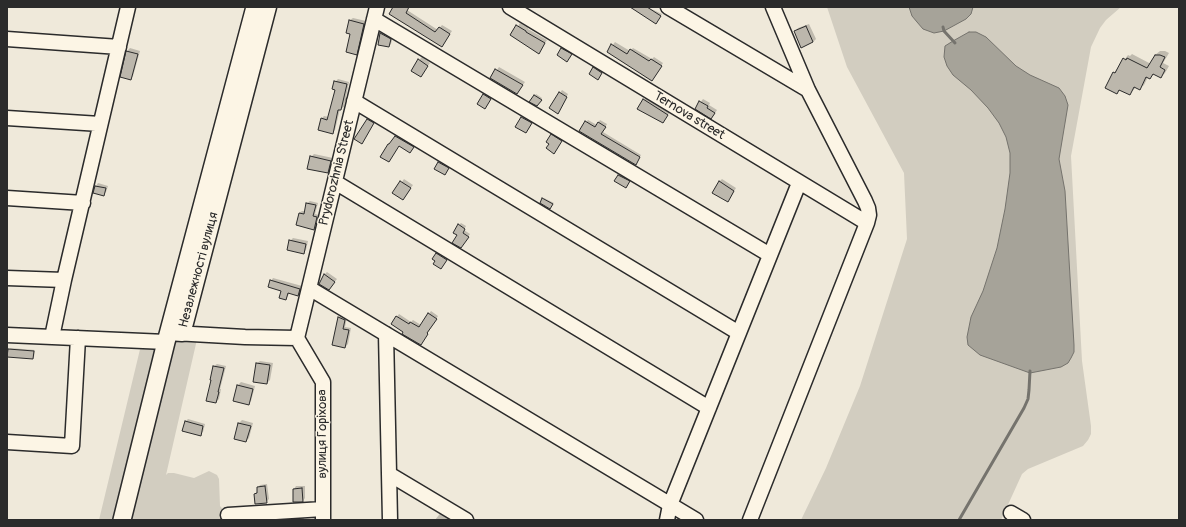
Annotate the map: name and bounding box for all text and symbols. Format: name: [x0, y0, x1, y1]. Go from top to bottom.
street label: Ternova street: [651, 89, 727, 143]
street label: Prydorozhnia Street: [316, 119, 358, 227]
street label: Незалежності вулиця: [176, 211, 222, 329]
street label: вулиця Горіхова: [315, 389, 331, 479]

